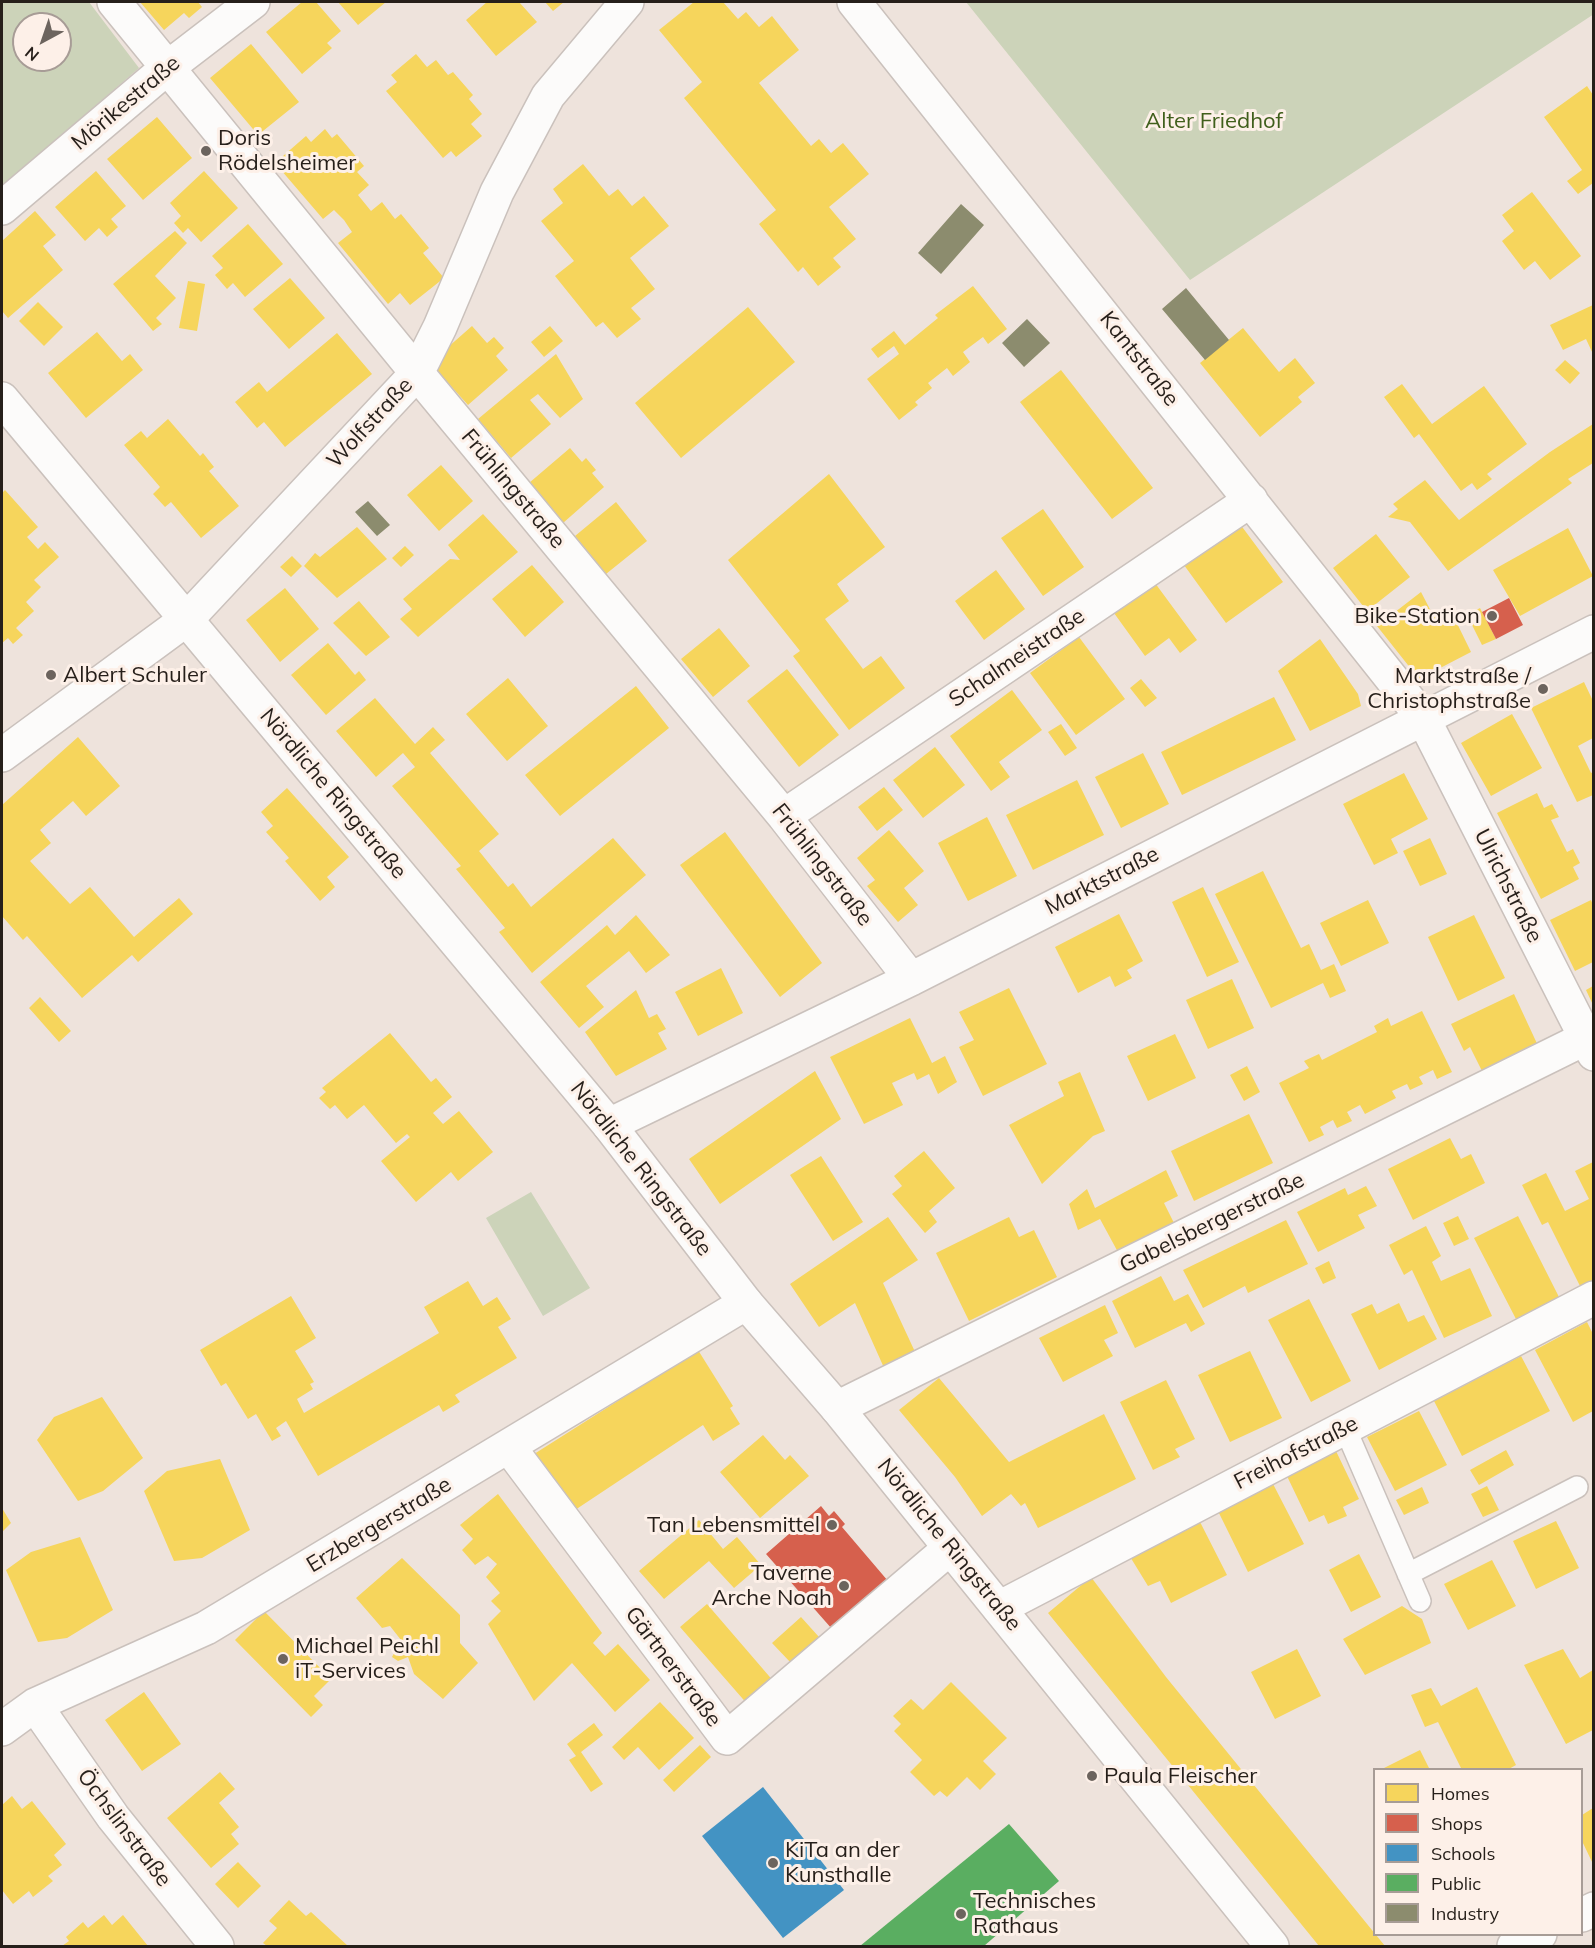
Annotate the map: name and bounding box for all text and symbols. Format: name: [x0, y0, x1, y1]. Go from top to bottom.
north arrow: [12, 12, 72, 72]
text: N: [21, 43, 43, 66]
street label: Mörikestraße: [67, 50, 185, 156]
park label: Alter Friedhof: [1145, 108, 1283, 134]
place label: Doris Rödelsheimer: [218, 125, 356, 176]
marker: Doris Rödelsheimer: [199, 144, 213, 158]
street label: Kantstraße: [1094, 306, 1184, 412]
street label: Wolfstraße: [322, 372, 418, 474]
street label: Frühlingstraße: [455, 424, 571, 554]
street label: Schalmeistraße: [944, 603, 1090, 713]
place label: Bike-Station: [1355, 603, 1480, 629]
marker: Bike-Station: [1485, 609, 1499, 623]
place label: Albert Schuler: [63, 662, 207, 688]
place label: Marktstraße / Christophstraße: [1367, 663, 1531, 714]
marker: Albert Schuler: [44, 668, 58, 682]
marker: Marktstraße / Christophstraße: [1536, 682, 1550, 696]
street label: Nördliche Ringstraße: [254, 704, 412, 884]
street label: Frühlingstraße: [766, 799, 878, 931]
street label: Ulrichstraße: [1468, 825, 1548, 947]
street label: Marktstraße: [1041, 841, 1163, 921]
street label: Nördliche Ringstraße: [565, 1077, 717, 1261]
street label: Gabelsbergerstraße: [1115, 1167, 1309, 1279]
street label: Freihofstraße: [1230, 1411, 1362, 1495]
street label: Nördliche Ringstraße: [871, 1453, 1027, 1637]
street label: Erzbergerstraße: [302, 1471, 456, 1579]
place label: Tan Lebensmittel: [647, 1512, 820, 1538]
marker: Tan Lebensmittel: [825, 1518, 839, 1532]
place label: Taverne Arche Noah: [711, 1560, 832, 1612]
marker: Taverne Arche Noah: [837, 1579, 851, 1593]
street label: Gärtnerstraße: [619, 1602, 727, 1732]
place label: Michael Peichl iT-Services: [295, 1633, 439, 1684]
marker: Michael Peichl iT-Services: [276, 1652, 290, 1666]
place label: Paula Fleischer: [1104, 1763, 1257, 1789]
street label: Öchslinstraße: [71, 1764, 177, 1892]
legend: [1373, 1768, 1583, 1936]
marker: Paula Fleischer: [1085, 1769, 1099, 1783]
text: Homes: [1431, 1782, 1490, 1805]
text: Shops: [1431, 1812, 1483, 1835]
place label: KiTa an der Kunsthalle: [785, 1837, 900, 1888]
text: Schools: [1431, 1842, 1495, 1865]
marker: KiTa an der Kunsthalle: [766, 1856, 780, 1870]
text: Public: [1431, 1872, 1481, 1895]
place label: Technisches Rathaus: [973, 1888, 1096, 1940]
text: Industry: [1431, 1902, 1499, 1925]
marker: Technisches Rathaus: [954, 1907, 968, 1921]

